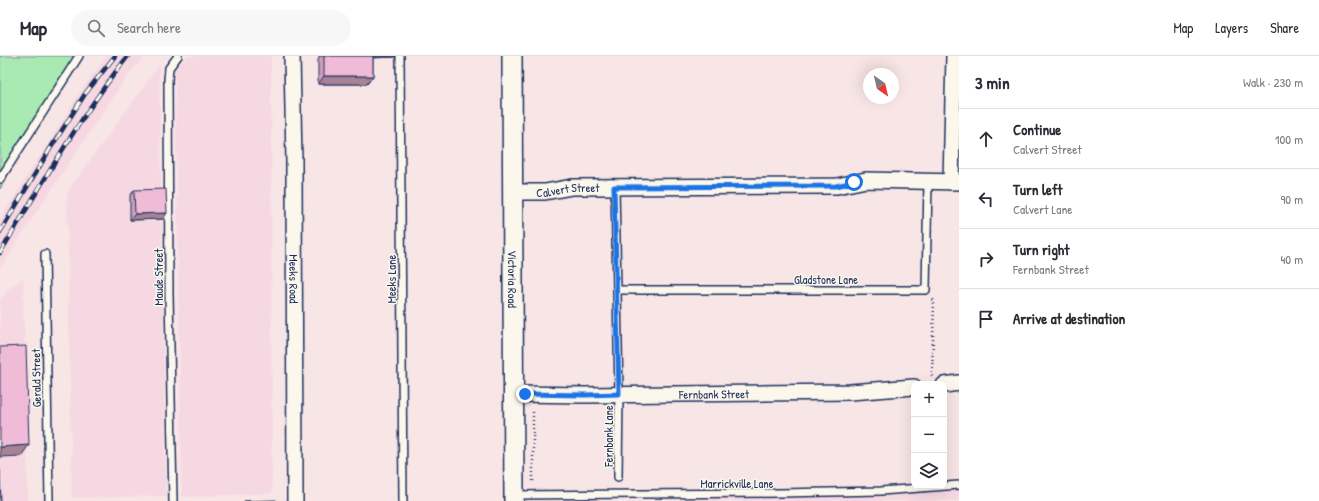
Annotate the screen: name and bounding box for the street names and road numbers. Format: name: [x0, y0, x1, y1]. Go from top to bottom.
street label: Calvert Street: [536, 178, 600, 201]
street label: Maude Street: [150, 248, 167, 305]
street label: Victoria Road: [504, 250, 522, 308]
street label: Meeks Road: [286, 255, 303, 304]
street label: Meeks Lane: [383, 255, 400, 303]
street label: Gladstone Lane: [794, 271, 858, 288]
street label: Gerald Street: [27, 348, 45, 407]
street label: Fernbank Street: [678, 385, 750, 402]
street label: Fernbank Lane: [600, 405, 617, 468]
street label: Marrickville Lane: [701, 475, 774, 492]

